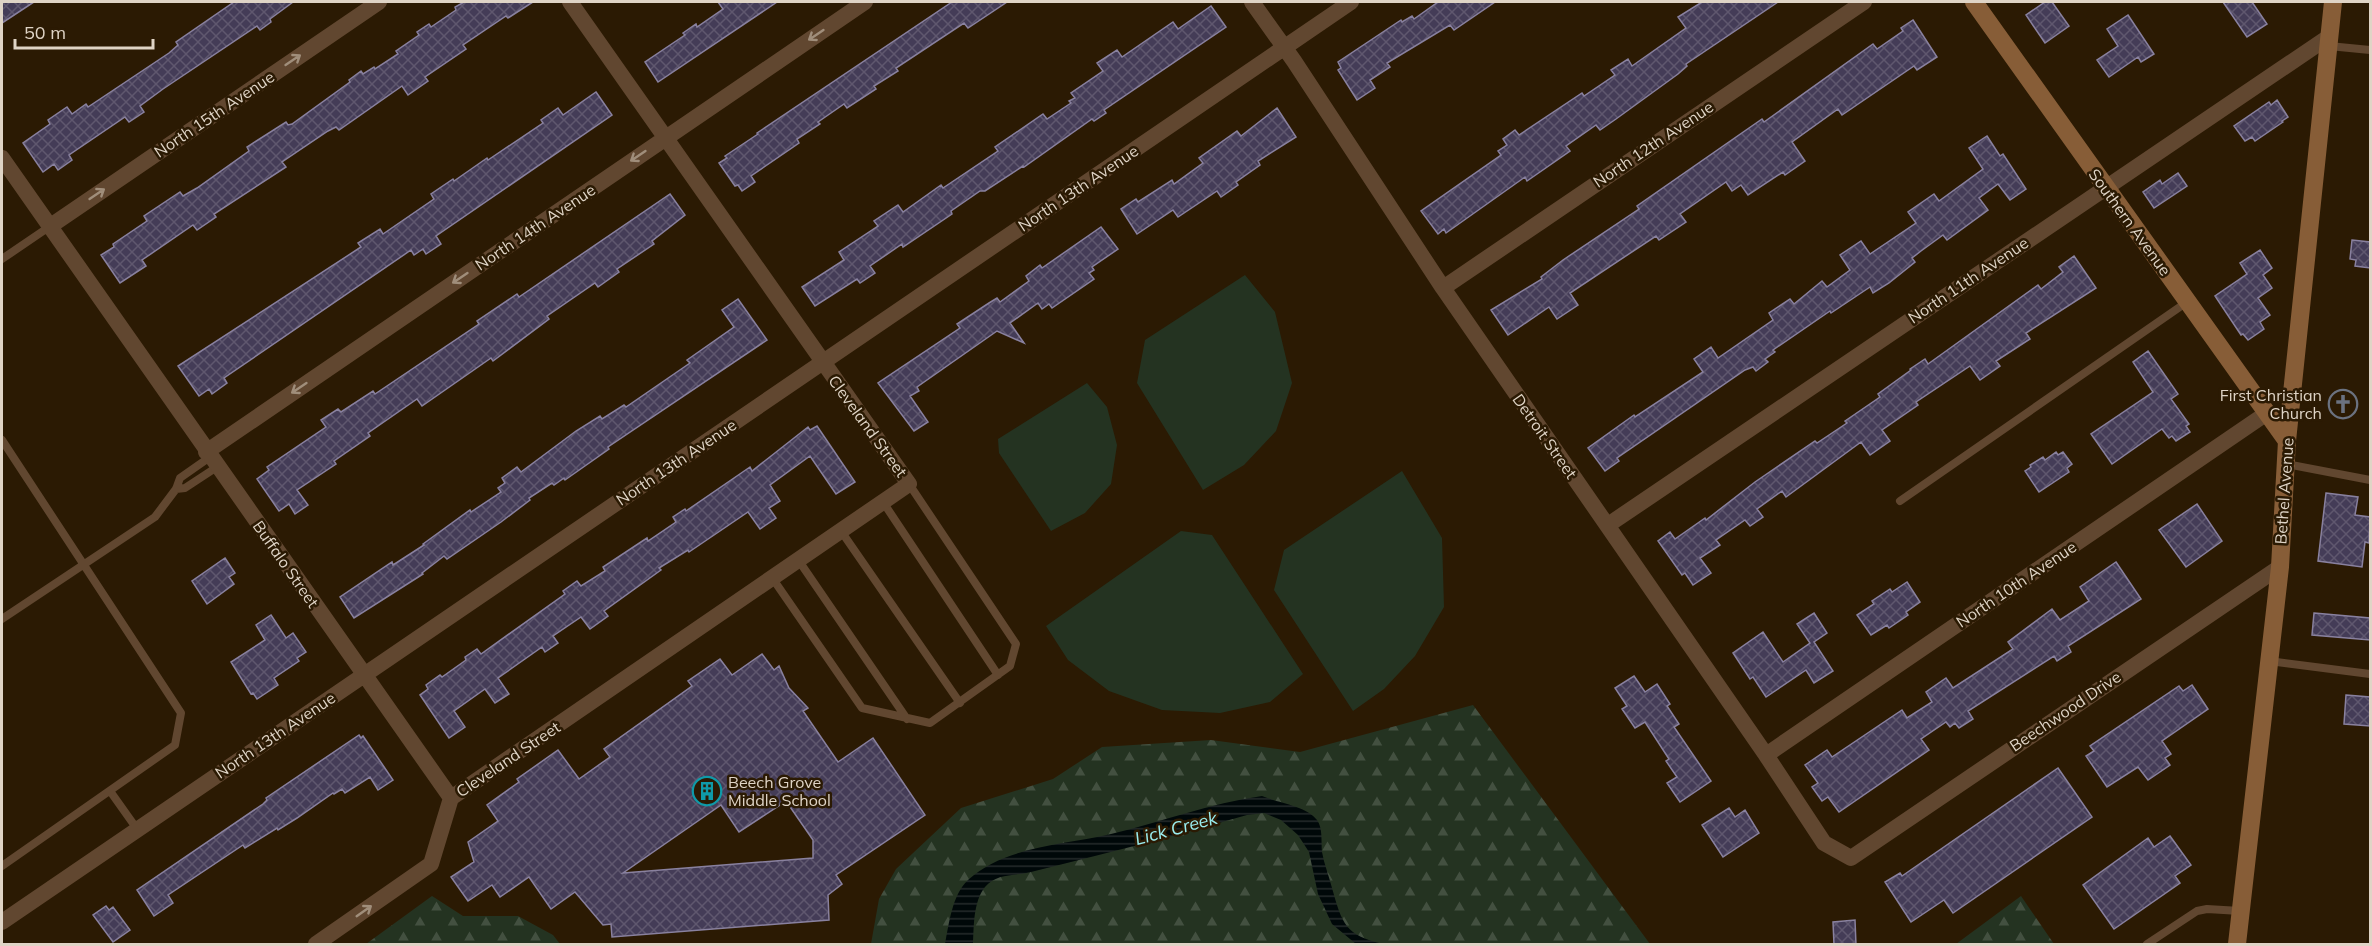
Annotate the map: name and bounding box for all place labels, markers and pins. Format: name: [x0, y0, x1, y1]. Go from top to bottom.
place label: First Christian Church: [2220, 385, 2322, 423]
church icon: First Christian Church: [2327, 388, 2359, 420]
place label: Beech Grove Middle School: [728, 772, 831, 810]
building icon: Beech Grove Middle School: [691, 775, 723, 807]

